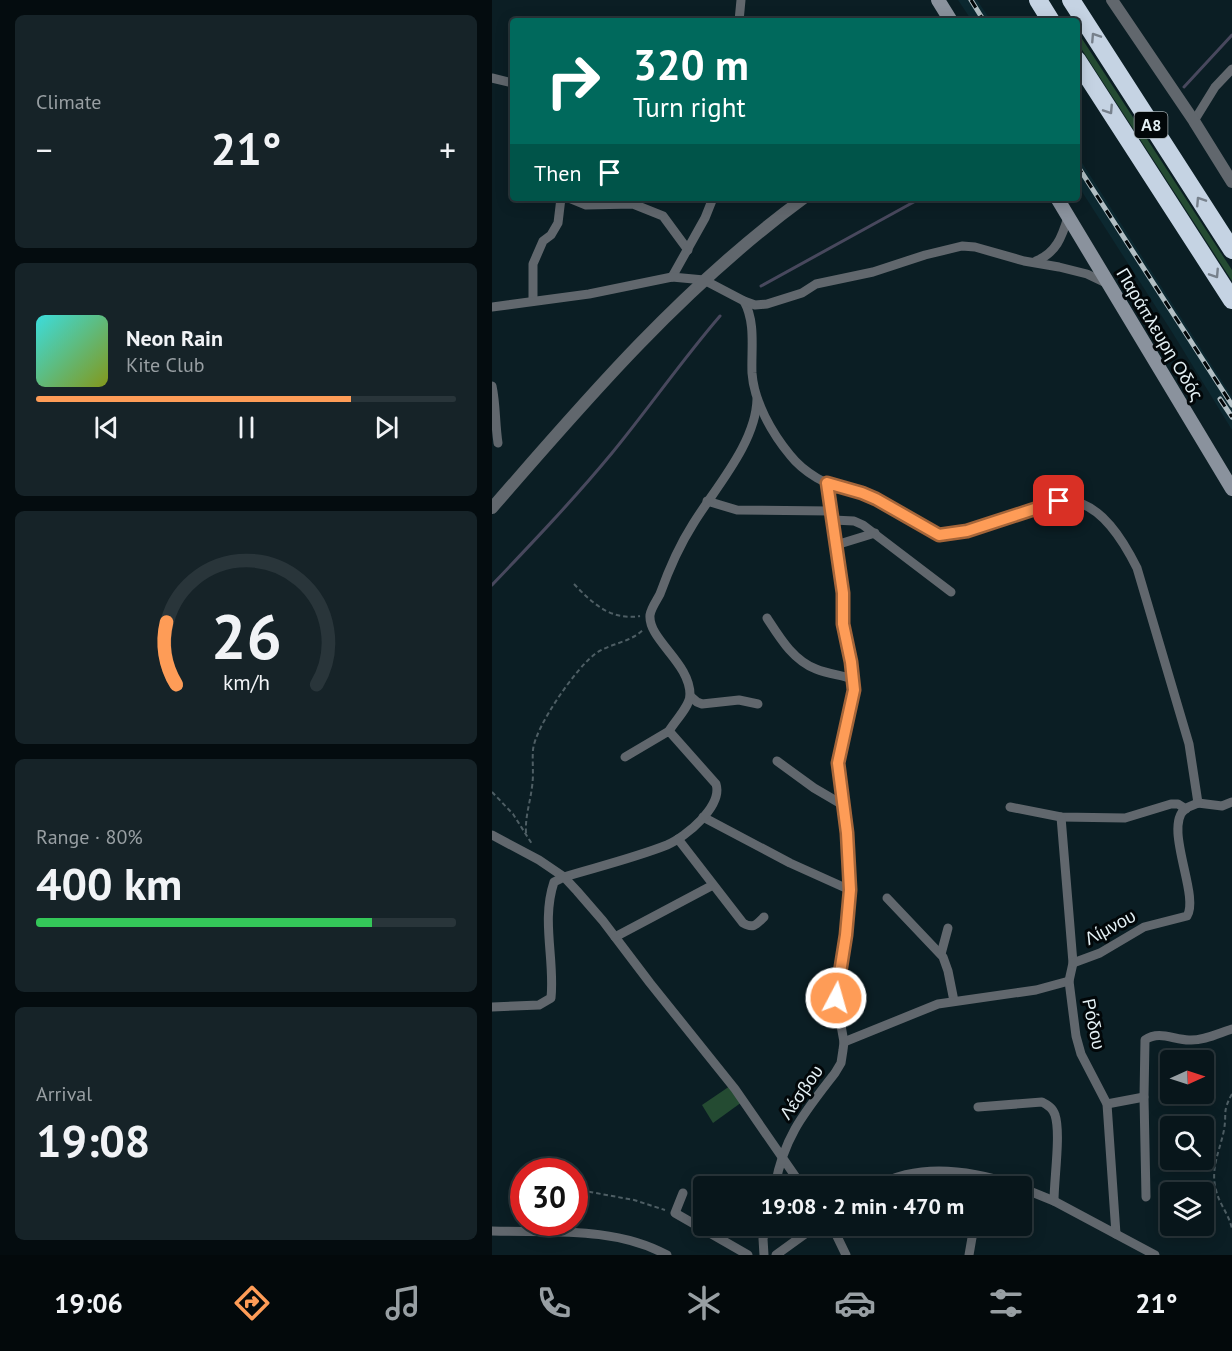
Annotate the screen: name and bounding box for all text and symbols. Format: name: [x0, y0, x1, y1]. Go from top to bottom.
one-way arrow: [1090, 33, 1102, 43]
text: 320 m: [633, 37, 749, 92]
icon: right: [534, 42, 612, 120]
text: Climate: [36, 89, 102, 115]
text: Turn right: [633, 90, 746, 124]
one-way arrow: [1101, 103, 1112, 114]
road number: Α8: [1134, 112, 1168, 138]
text: 21°: [211, 119, 281, 177]
text: −: [36, 128, 53, 171]
text: +: [439, 128, 456, 171]
icon: arrive: [593, 156, 626, 189]
text: Then: [534, 159, 581, 187]
one-way arrow: [1196, 197, 1208, 207]
street label: Παράπλευρη Οδός: [1111, 264, 1209, 405]
one-way arrow: [1208, 267, 1219, 278]
text: Neon Rain: [126, 324, 223, 352]
text: Kite Club: [126, 352, 204, 378]
icon: previous: [90, 411, 123, 444]
icon: pause: [230, 411, 263, 444]
icon: next: [370, 411, 403, 444]
pin: [1033, 475, 1084, 526]
icon: arrive: [1042, 484, 1075, 517]
text: 26: [211, 595, 281, 676]
text: km/h: [222, 668, 269, 696]
text: Range · 80%: [36, 824, 143, 850]
text: 400 km: [36, 854, 182, 912]
street label: Λίμνου: [1080, 904, 1140, 950]
position arrow: [804, 966, 868, 1030]
street label: Ρόδου: [1077, 996, 1111, 1052]
north arrow: [1160, 1050, 1214, 1104]
map controls: [1160, 1050, 1214, 1236]
street label: Λέσβου: [774, 1060, 828, 1124]
text: Arrival: [36, 1081, 92, 1107]
text: 19:08: [36, 1111, 150, 1169]
button: search: [1160, 1116, 1214, 1170]
speed limit sign: 30: [510, 1158, 588, 1236]
button: layers: [1160, 1182, 1214, 1236]
text: 19:08 · 2 min · 470 m: [761, 1192, 964, 1220]
icon: directions: [231, 1282, 273, 1324]
icon: music: [382, 1282, 424, 1324]
icon: phone: [533, 1282, 575, 1324]
icon: climate: [683, 1282, 725, 1324]
icon: car: [834, 1282, 876, 1324]
icon: filters: [985, 1282, 1027, 1324]
text: 19:06: [54, 1286, 123, 1320]
text: 21°: [1135, 1286, 1178, 1320]

